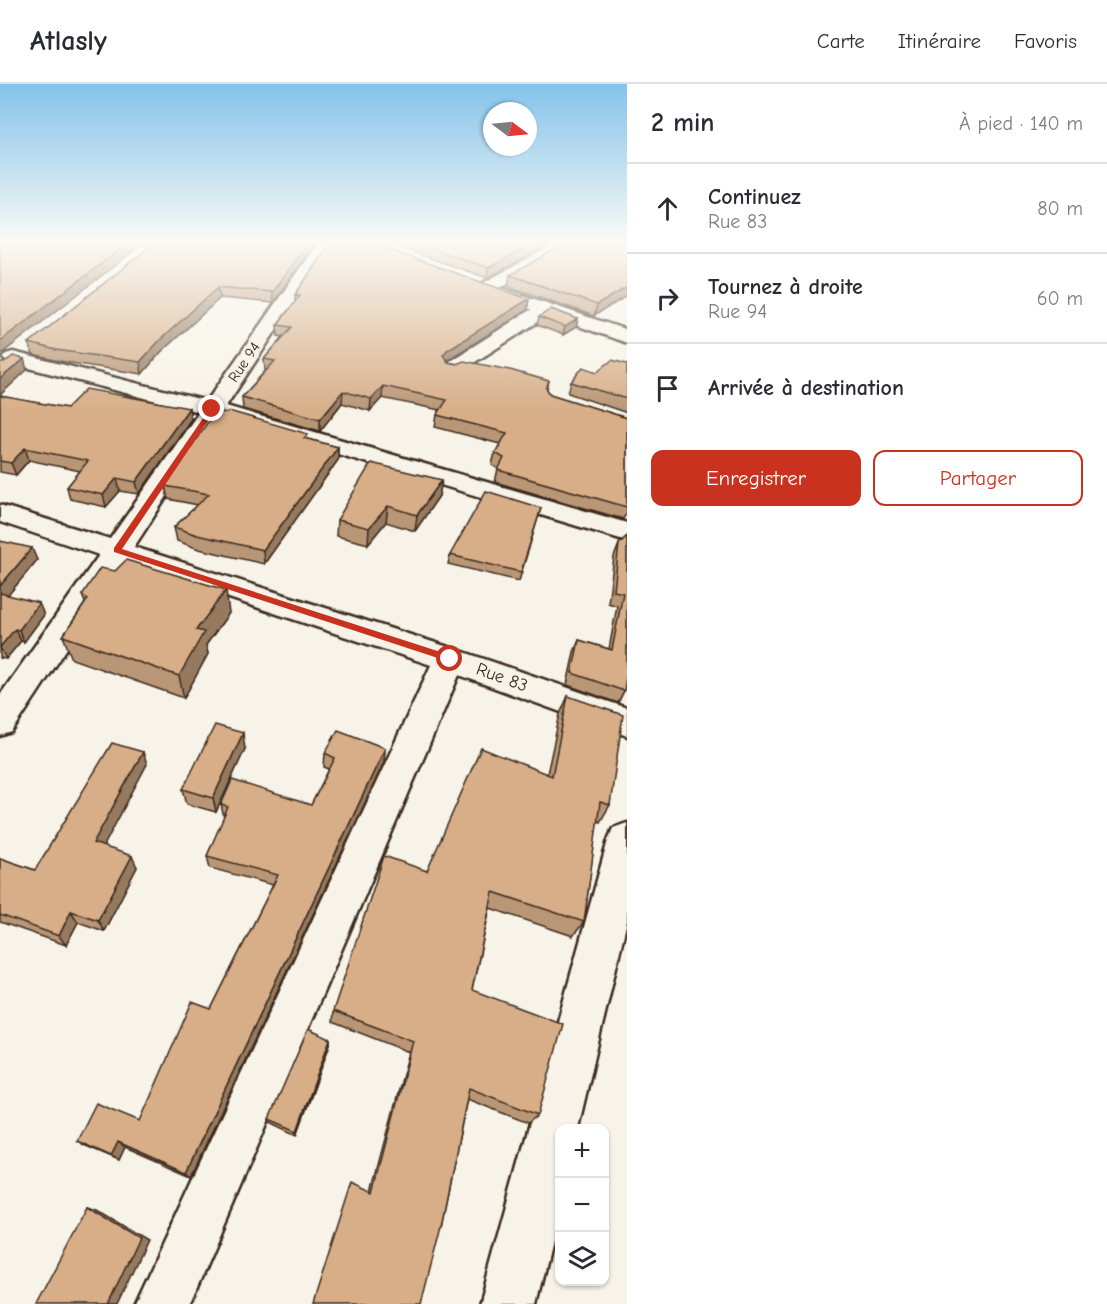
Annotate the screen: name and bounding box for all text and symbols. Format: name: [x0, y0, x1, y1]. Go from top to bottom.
text: Atlasly: [30, 25, 107, 57]
text: Carte: [817, 29, 865, 53]
text: Itinéraire: [898, 29, 981, 53]
text: Favoris: [1014, 29, 1077, 53]
north arrow: [483, 102, 537, 156]
text: 2 min: [651, 108, 714, 138]
text: À pied · 140 m: [959, 112, 1083, 135]
text: Continuez: [708, 184, 801, 210]
icon: ahead: [651, 192, 684, 225]
text: 80 m: [1037, 197, 1083, 220]
text: Rue 83: [708, 210, 767, 233]
text: Tournez à droite: [708, 274, 863, 300]
icon: right: [651, 282, 684, 315]
text: 60 m: [1037, 287, 1083, 310]
text: Rue 94: [708, 300, 767, 323]
street label: Rue 94: [224, 339, 264, 385]
icon: arrive: [651, 372, 684, 405]
text: Arrivée à destination: [708, 375, 904, 401]
route end: [198, 395, 224, 421]
button: Enregistrer: [651, 450, 861, 506]
button: Partager: [873, 450, 1083, 506]
route start: [436, 645, 462, 671]
street label: Rue 83: [473, 658, 530, 696]
map controls: [555, 1124, 609, 1286]
button: +: [555, 1124, 609, 1178]
button: −: [555, 1178, 609, 1232]
button: layers: [555, 1232, 609, 1286]

